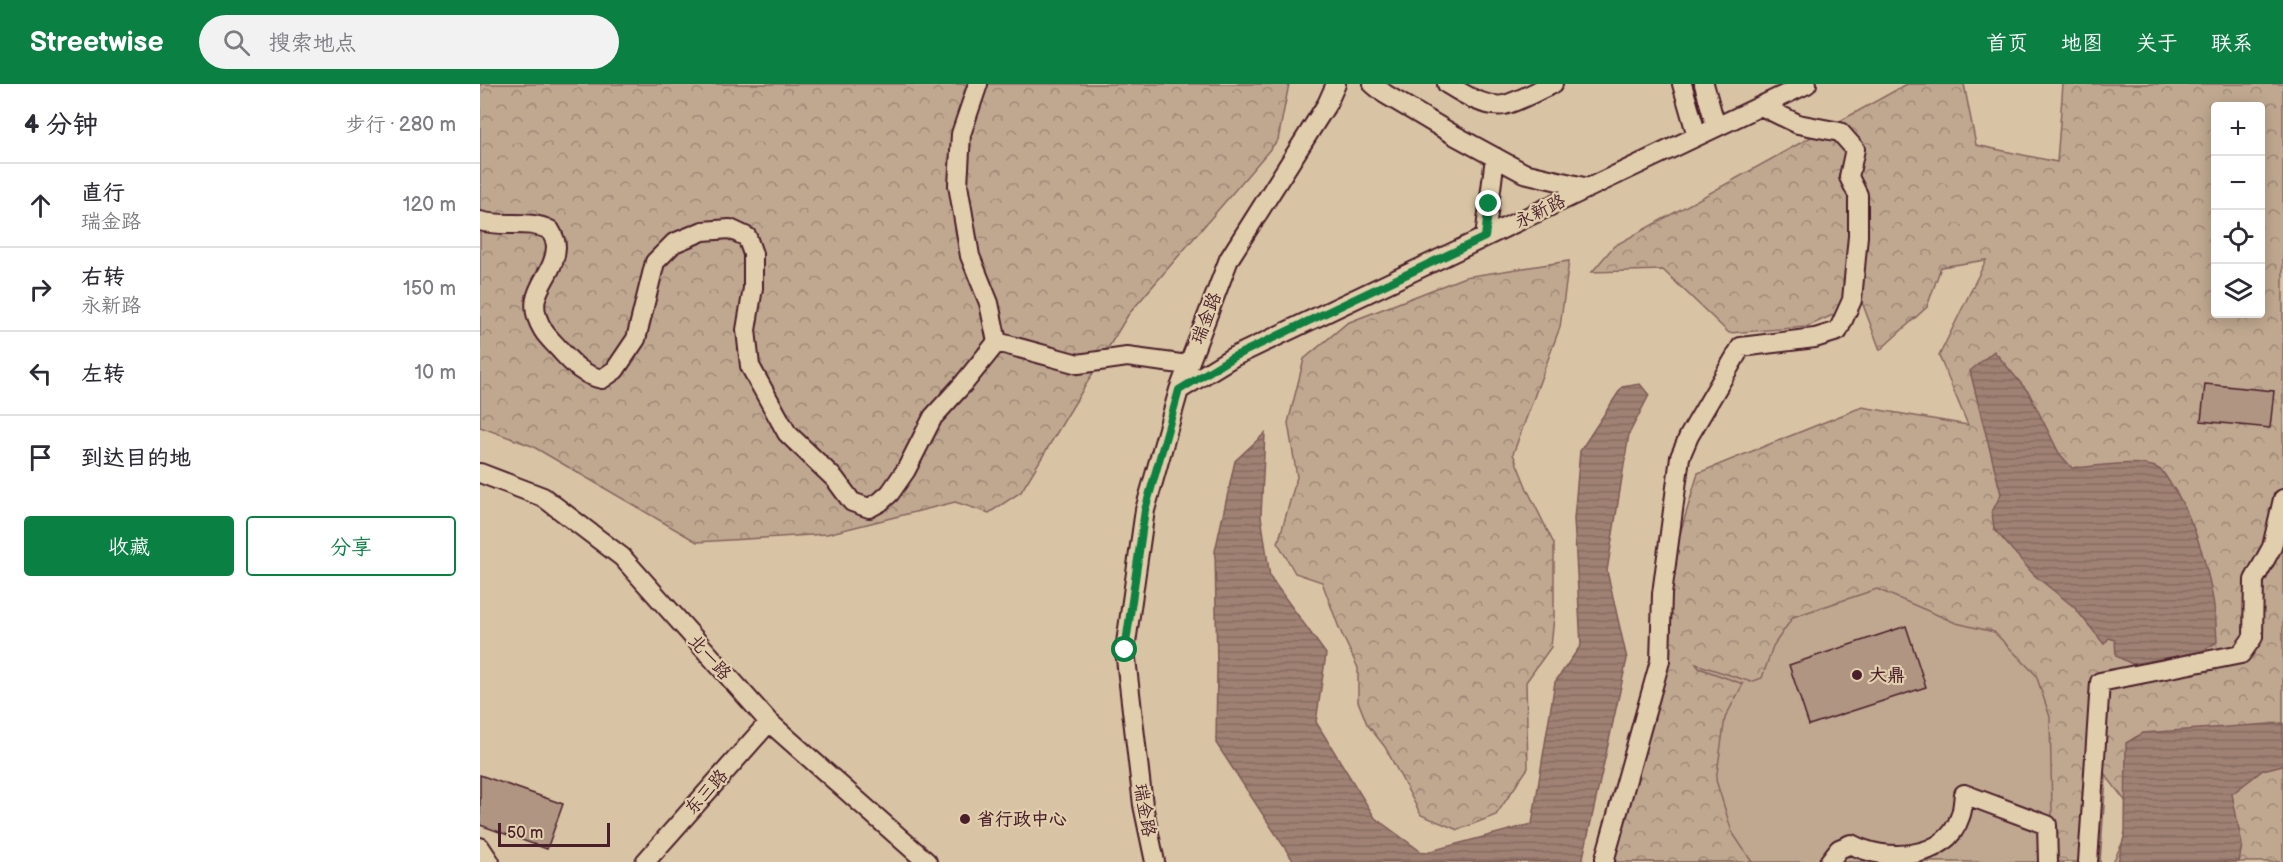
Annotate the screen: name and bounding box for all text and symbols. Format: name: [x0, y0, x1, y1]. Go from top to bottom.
search box: [199, 15, 619, 69]
text: Streetwise: [30, 26, 163, 59]
icon: search: [220, 26, 253, 59]
text: 搜索地点: [268, 30, 357, 57]
text: 首页: [1986, 31, 2028, 56]
text: 地图: [2061, 31, 2103, 56]
text: 关于: [2136, 31, 2178, 56]
text: 联系: [2211, 31, 2253, 56]
map controls: [2211, 102, 2265, 318]
button: +: [2211, 102, 2265, 156]
text: 4 分钟: [24, 110, 98, 141]
text: 步行 · 280 m: [346, 113, 456, 137]
button: −: [2211, 156, 2265, 210]
text: 直行: [81, 180, 125, 207]
icon: ahead: [24, 189, 57, 222]
route end: [1475, 190, 1501, 216]
street label: 永新路: [1511, 190, 1569, 233]
text: 120 m: [403, 193, 456, 217]
text: 瑞金路: [81, 210, 141, 234]
button: locate: [2211, 210, 2265, 264]
text: 右转: [81, 264, 125, 291]
button: layers: [2211, 264, 2265, 318]
icon: right: [24, 273, 57, 306]
text: 150 m: [403, 277, 456, 301]
street label: 瑞金路: [1187, 289, 1226, 347]
text: 永新路: [81, 294, 141, 318]
icon: left: [24, 357, 57, 390]
text: 左转: [81, 361, 125, 388]
text: 10 m: [415, 361, 456, 385]
icon: arrive: [24, 441, 57, 474]
text: 到达目的地: [81, 445, 191, 472]
button: 收藏: [24, 516, 234, 576]
button: 分享: [246, 516, 456, 576]
street label: 北一路: [684, 630, 735, 684]
route start: [1111, 636, 1137, 662]
place label: 大鼎: [1869, 665, 1905, 686]
marker: 大鼎: [1850, 668, 1864, 682]
street label: 东三路: [681, 765, 732, 819]
street label: 瑞金路: [1129, 782, 1160, 838]
place label: 省行政中心: [977, 809, 1067, 830]
marker: 省行政中心: [958, 812, 972, 826]
scale bar: [498, 820, 610, 848]
text: 50 m: [507, 824, 543, 843]

